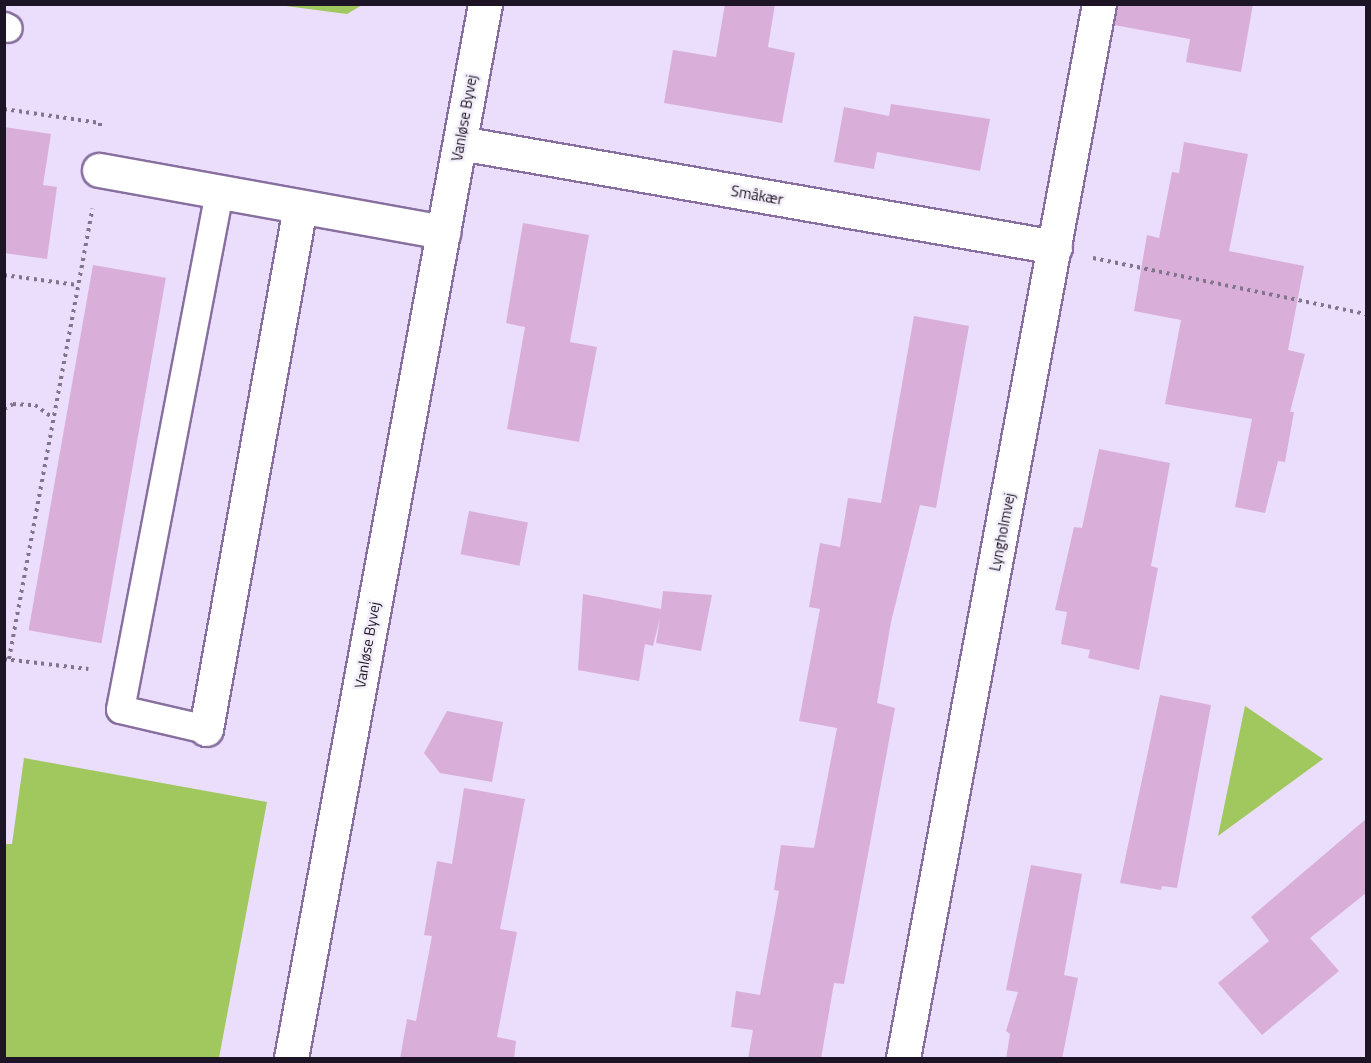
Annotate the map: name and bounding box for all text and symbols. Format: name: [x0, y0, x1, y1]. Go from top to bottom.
street label: Vanløse Byvej: [448, 73, 480, 163]
street label: Småkær: [730, 182, 784, 208]
street label: Lyngholmvej: [986, 491, 1018, 573]
street label: Vanløse Byvej: [351, 600, 383, 690]

